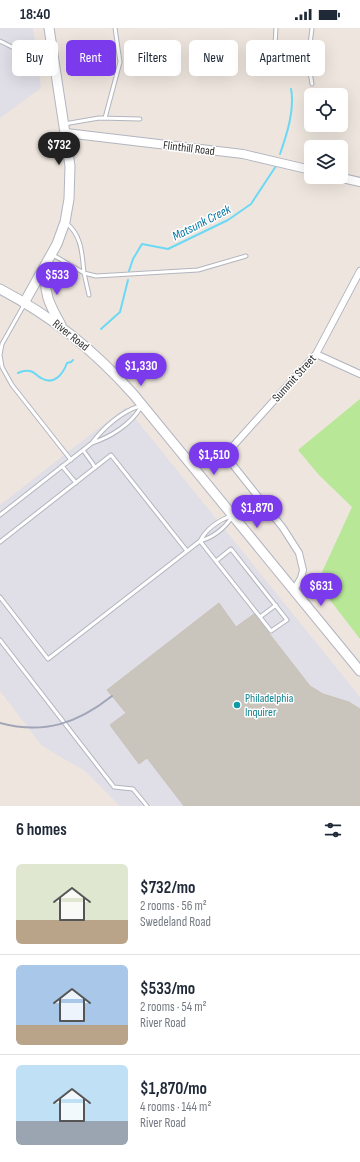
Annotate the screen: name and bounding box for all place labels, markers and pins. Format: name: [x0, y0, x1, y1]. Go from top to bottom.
pin: $732: [35, 132, 83, 166]
pin: $533: [33, 262, 81, 296]
pin: $1,330: [108, 353, 174, 387]
pin: $1,510: [181, 442, 247, 476]
pin: $1,870: [224, 495, 290, 529]
pin: $631: [297, 573, 345, 607]
place label: Philadelphia Inquirer: [245, 691, 294, 720]
marker: Philadelphia Inquirer: [232, 700, 242, 710]

